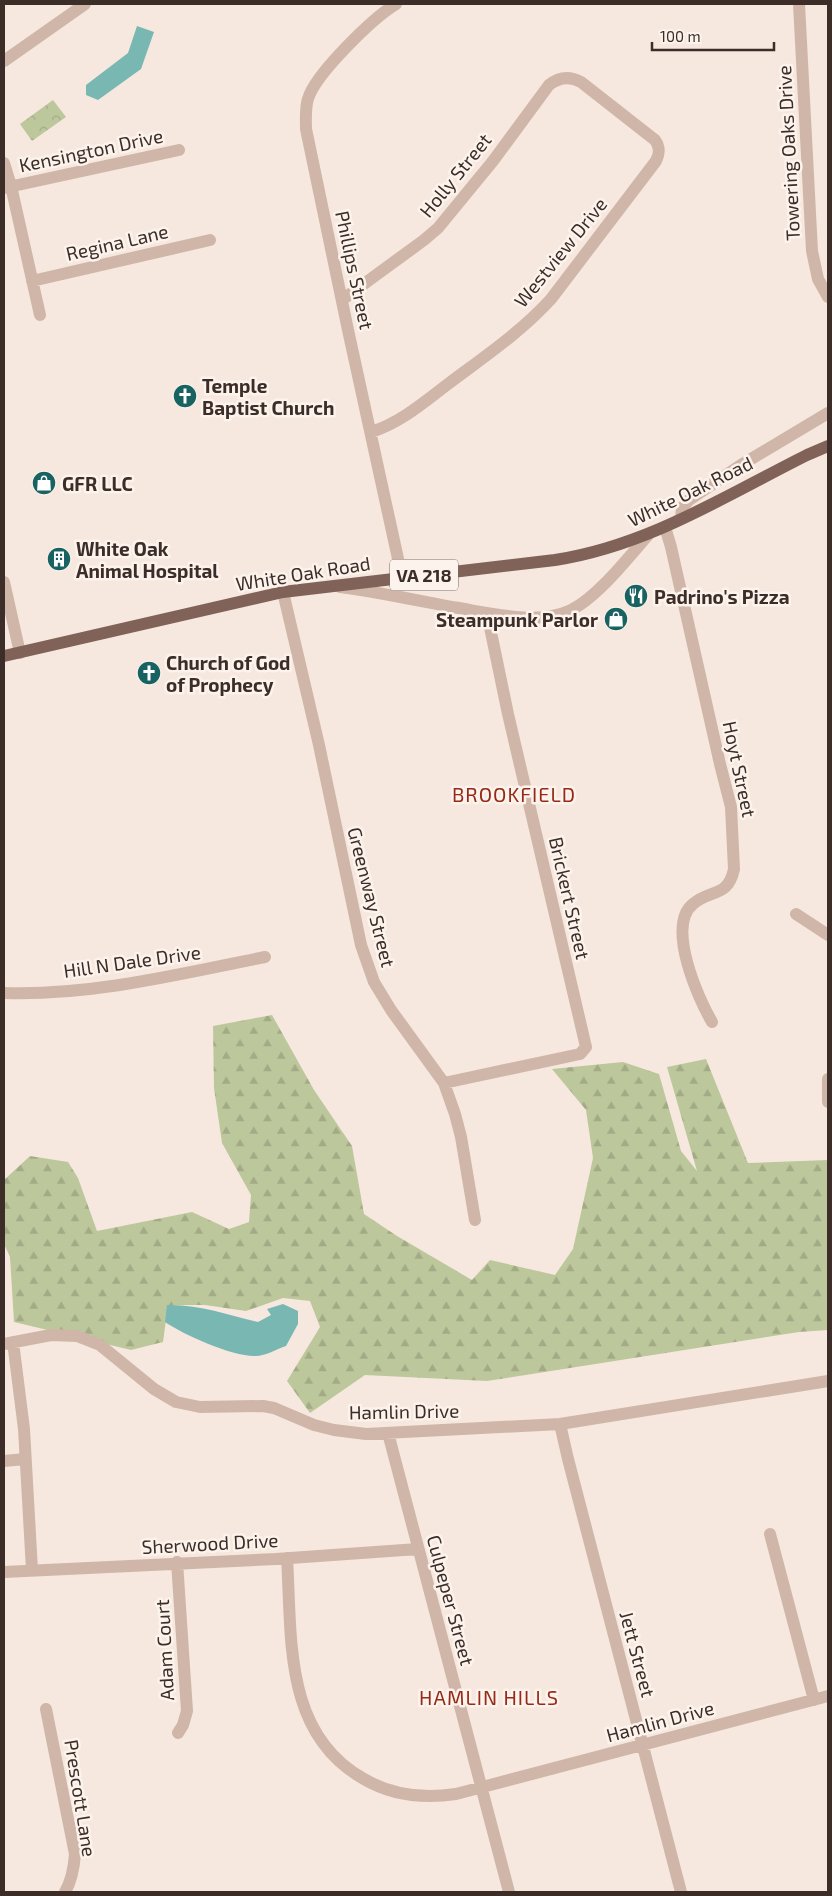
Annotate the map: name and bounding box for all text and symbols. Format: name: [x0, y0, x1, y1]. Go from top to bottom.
scale bar: [652, 20, 774, 52]
text: 100 m: [660, 27, 701, 45]
street label: Towering Oaks Drive: [772, 65, 804, 241]
street label: Kensington Drive: [17, 124, 165, 176]
street label: Holly Street: [414, 129, 496, 221]
street label: Westview Drive: [509, 193, 611, 311]
street label: Phillips Street: [331, 209, 379, 331]
street label: Regina Lane: [64, 219, 170, 265]
place label: Temple Baptist Church: [202, 374, 334, 419]
church icon: Temple Baptist Church: [172, 383, 198, 409]
street label: White Oak Road: [624, 451, 756, 531]
shop icon: GFR LLC: [31, 470, 57, 496]
place label: GFR LLC: [62, 472, 133, 495]
place label: White Oak Animal Hospital: [76, 537, 219, 582]
building icon: White Oak Animal Hospital: [46, 546, 72, 572]
street label: White Oak Road: [234, 551, 372, 595]
road number: VA 218: [390, 560, 458, 590]
restaurant icon: Padrino's Pizza: [623, 583, 649, 609]
place label: Padrino's Pizza: [654, 585, 790, 608]
shop icon: Steampunk Parlor: [603, 606, 629, 632]
place label: Steampunk Parlor: [436, 608, 598, 631]
place label: Church of God of Prophecy: [166, 651, 290, 697]
church icon: Church of God of Prophecy: [136, 660, 162, 686]
street label: Hoyt Street: [719, 719, 761, 819]
district label: BROOKFIELD: [452, 782, 576, 806]
street label: Greenway Street: [343, 825, 401, 969]
street label: Brickert Street: [545, 835, 595, 961]
street label: Hill N Dale Drive: [62, 940, 202, 982]
street label: Hamlin Drive: [349, 1399, 459, 1423]
street label: Sherwood Drive: [141, 1528, 279, 1558]
street label: Culpeper Street: [423, 1532, 479, 1668]
street label: Adam Court: [150, 1599, 178, 1701]
street label: Jett Street: [615, 1608, 661, 1700]
district label: HAMLIN HILLS: [419, 1685, 559, 1709]
street label: Hamlin Drive: [604, 1696, 716, 1746]
street label: Prescott Lane: [60, 1738, 102, 1858]

